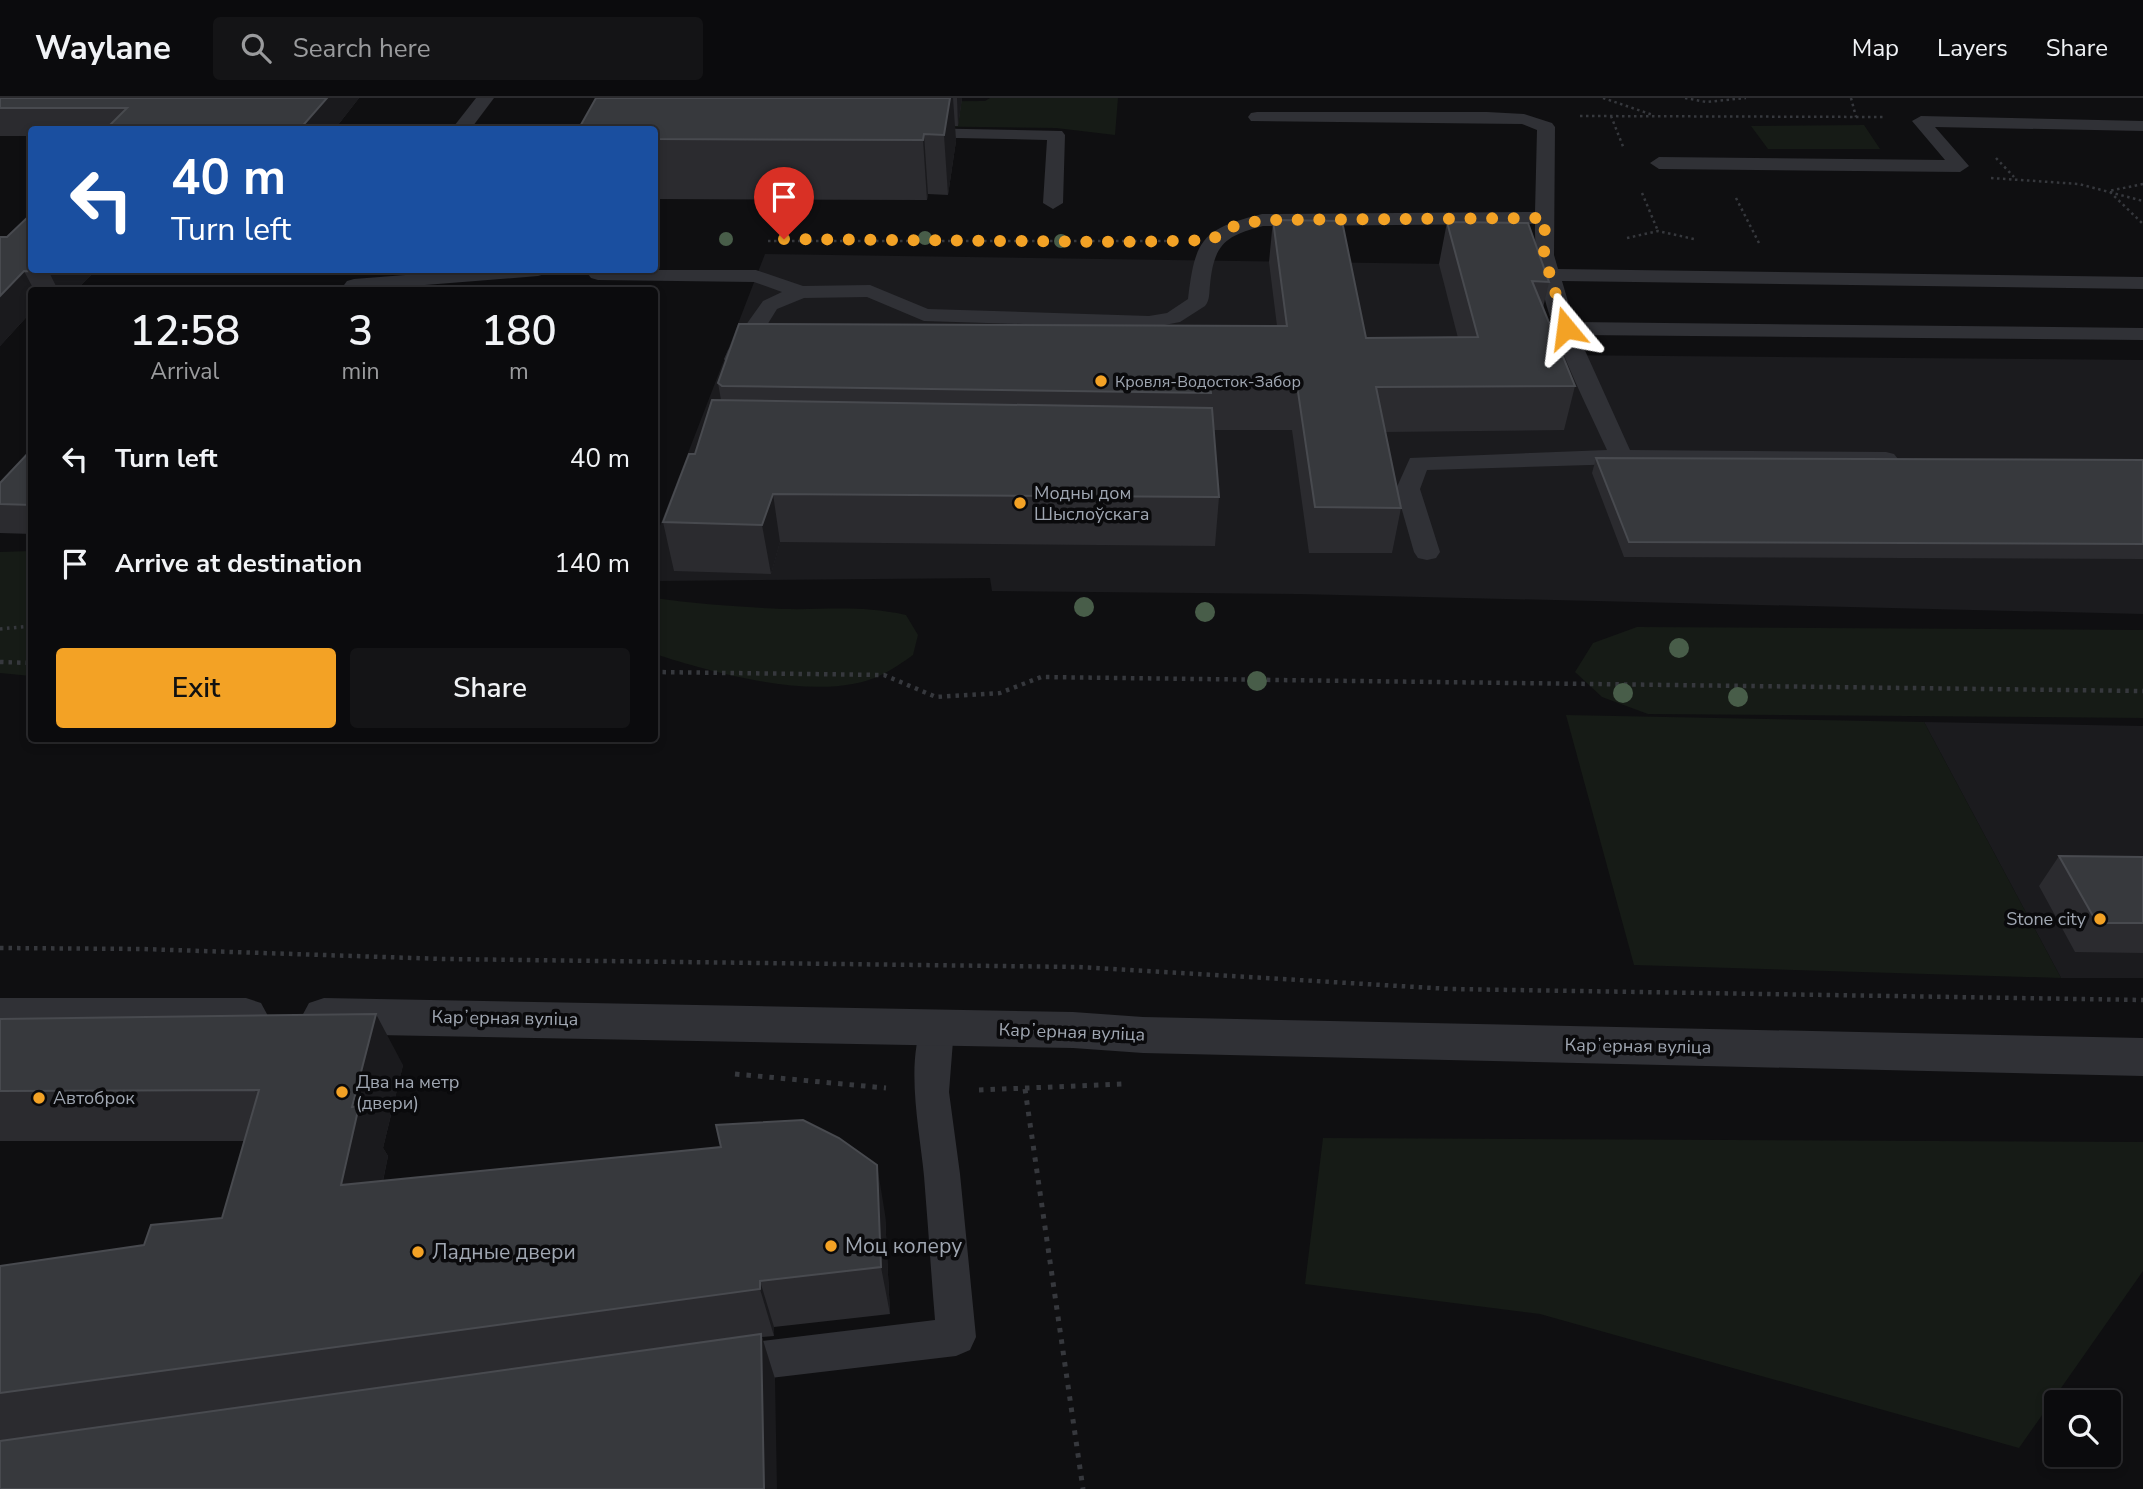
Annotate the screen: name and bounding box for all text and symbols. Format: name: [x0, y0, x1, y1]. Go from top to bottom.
search box: [213, 17, 703, 80]
text: Waylane: [35, 26, 171, 71]
icon: search: [237, 29, 275, 67]
text: Search here: [293, 31, 431, 66]
text: Map: [1852, 32, 1899, 64]
text: Layers: [1937, 32, 2008, 64]
text: Share: [2046, 32, 2108, 64]
text: 40 m: [171, 144, 286, 211]
icon: left: [56, 154, 147, 245]
pin: [754, 167, 814, 239]
icon: arrive: [765, 178, 803, 216]
text: Turn left: [171, 208, 291, 251]
position arrow: [1529, 291, 1603, 365]
text: 12:58: [129, 303, 240, 360]
text: 3: [348, 303, 373, 360]
text: 180: [481, 303, 557, 360]
text: Arrival: [150, 356, 219, 387]
text: min: [342, 356, 380, 387]
text: m: [509, 356, 529, 387]
place label: Кровля-Водосток-Забор: [1115, 371, 1301, 393]
marker: Кровля-Водосток-Забор: [1093, 373, 1109, 389]
icon: left: [56, 440, 94, 478]
text: Turn left: [115, 441, 218, 476]
text: 40 m: [570, 441, 630, 476]
place label: Модны дом Шыслоўскага: [1034, 481, 1150, 526]
marker: Модны дом Шыслоўскага: [1012, 495, 1028, 511]
icon: arrive: [56, 545, 94, 583]
text: Arrive at destination: [115, 546, 362, 581]
text: 140 m: [554, 546, 630, 581]
button: Exit: [56, 648, 336, 728]
button: Share: [350, 648, 630, 728]
place label: Stone city: [2006, 907, 2087, 931]
marker: Stone city: [2092, 911, 2108, 927]
street label: Карʼерная вуліца: [431, 1005, 579, 1031]
street label: Карʼерная вуліца: [998, 1017, 1146, 1047]
street label: Карʼерная вуліца: [1564, 1033, 1712, 1059]
place label: Два на метр (двери): [356, 1070, 459, 1115]
marker: Два на метр (двери): [334, 1084, 350, 1100]
place label: Автоброк: [53, 1086, 135, 1110]
marker: Автоброк: [31, 1090, 47, 1106]
place label: Моц колеру: [845, 1232, 962, 1260]
place label: Ладные двери: [432, 1238, 576, 1266]
marker: Моц колеру: [823, 1238, 839, 1254]
marker: Ладные двери: [410, 1244, 426, 1260]
map controls: [2044, 1390, 2121, 1467]
button: search: [2044, 1390, 2121, 1467]

